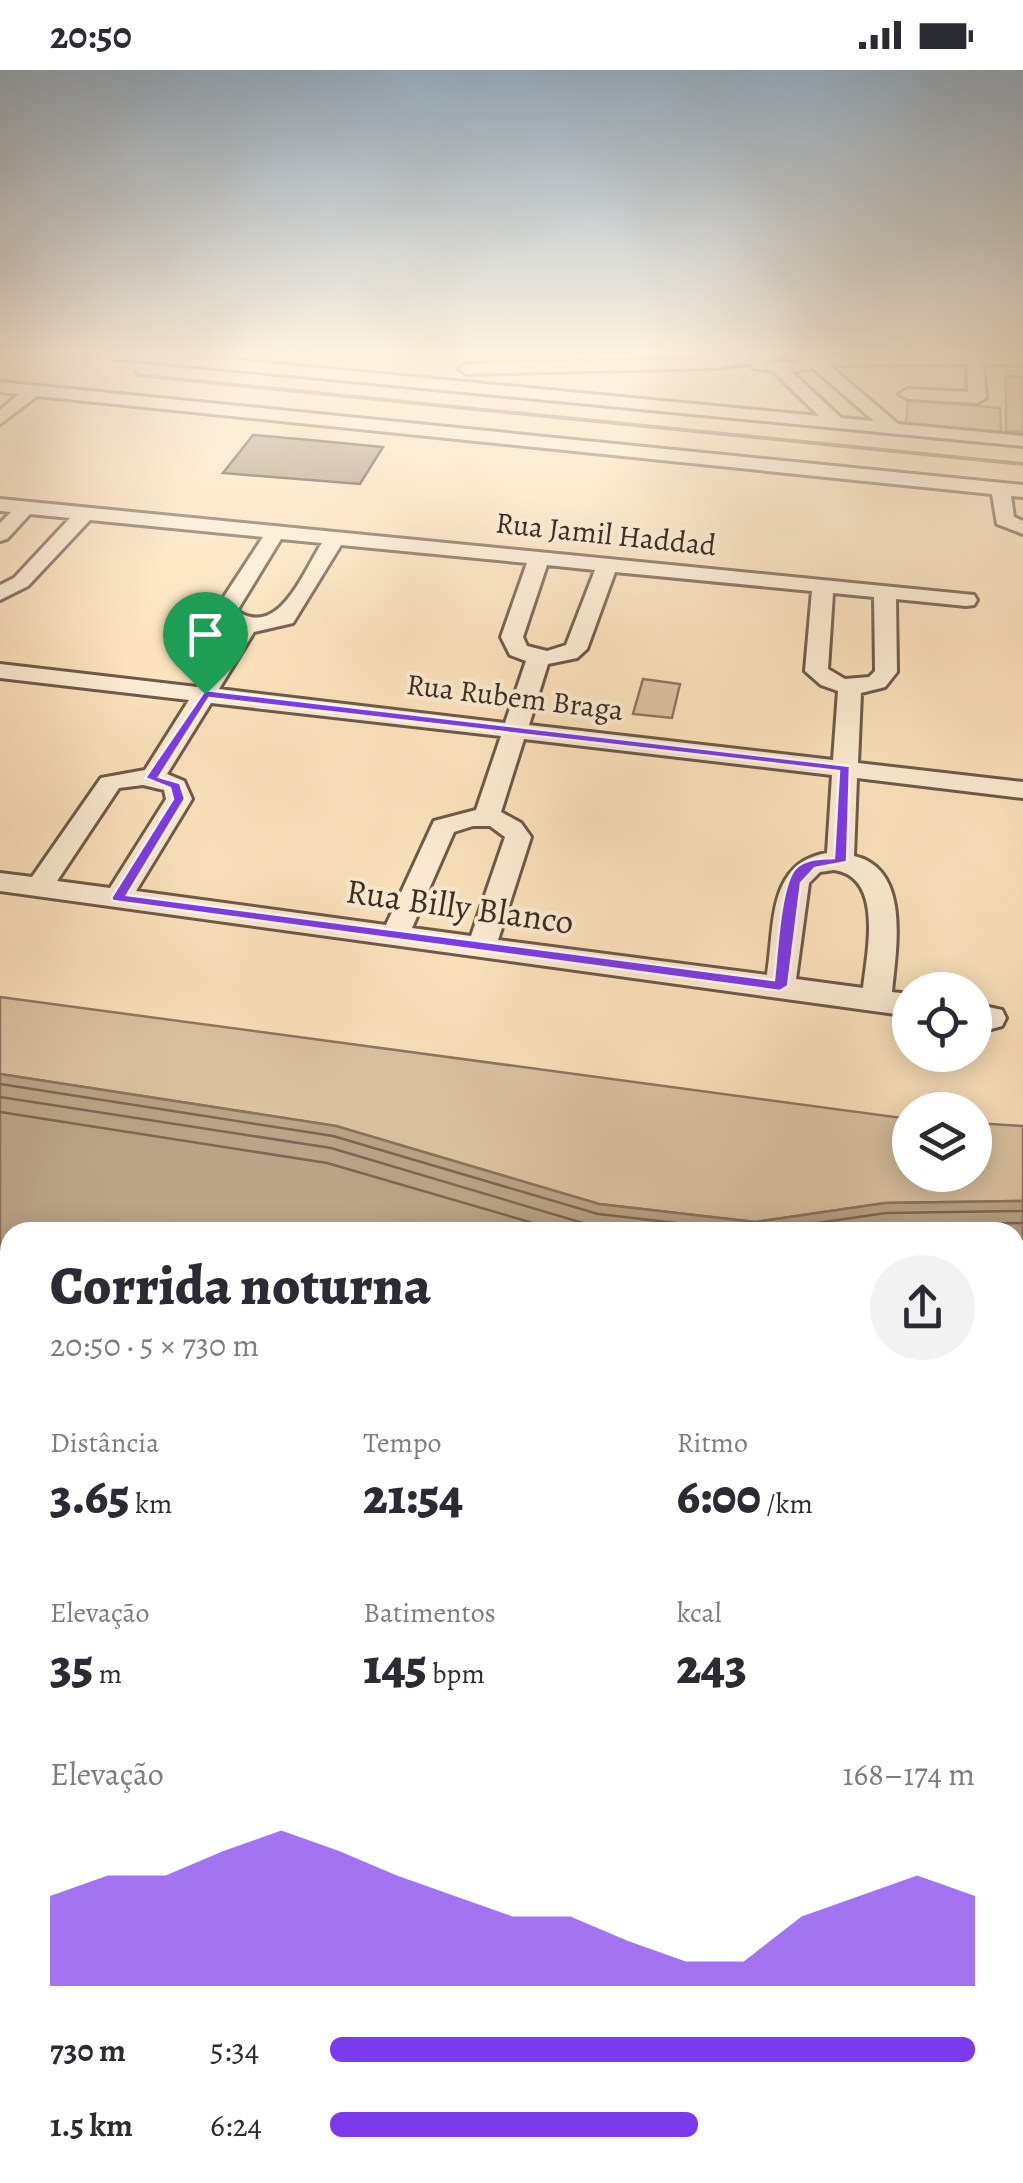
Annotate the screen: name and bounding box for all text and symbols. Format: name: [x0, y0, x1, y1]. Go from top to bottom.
text: 20:50: [50, 9, 132, 61]
street label: Rua Jamil Haddad: [494, 503, 719, 566]
pin: [163, 592, 248, 695]
icon: arrive: [178, 607, 233, 662]
street label: Rua Rubem Braga: [404, 664, 626, 730]
street label: Rua Billy Blanco: [343, 866, 577, 946]
map controls: [892, 972, 992, 1192]
button: locate: [892, 972, 992, 1072]
button: layers: [892, 1092, 992, 1192]
text: Corrida noturna: [50, 1248, 431, 1323]
button: share: [870, 1255, 975, 1360]
text: 20:50 · 5 × 730 m: [50, 1323, 259, 1367]
text: Distância: [50, 1424, 159, 1462]
text: Tempo: [363, 1424, 442, 1462]
text: Ritmo: [677, 1424, 748, 1462]
text: 3.65: [50, 1462, 130, 1530]
text: 21:54: [363, 1462, 463, 1530]
text: 6:00: [677, 1462, 761, 1530]
text: km: [130, 1485, 172, 1523]
text: /km: [761, 1485, 813, 1523]
text: Elevação: [50, 1594, 150, 1632]
text: Batimentos: [363, 1594, 496, 1632]
text: kcal: [677, 1594, 722, 1632]
text: 35: [50, 1632, 93, 1700]
text: 145: [363, 1632, 427, 1700]
text: 243: [677, 1632, 747, 1700]
text: m: [93, 1655, 122, 1693]
text: bpm: [427, 1655, 485, 1693]
text: Elevação: [50, 1752, 164, 1796]
text: 168–174 m: [842, 1752, 975, 1796]
text: 730 m: [50, 2028, 126, 2072]
text: 5:34: [210, 2028, 259, 2072]
text: 1.5 km: [50, 2103, 133, 2147]
text: 6:24: [210, 2103, 262, 2147]

